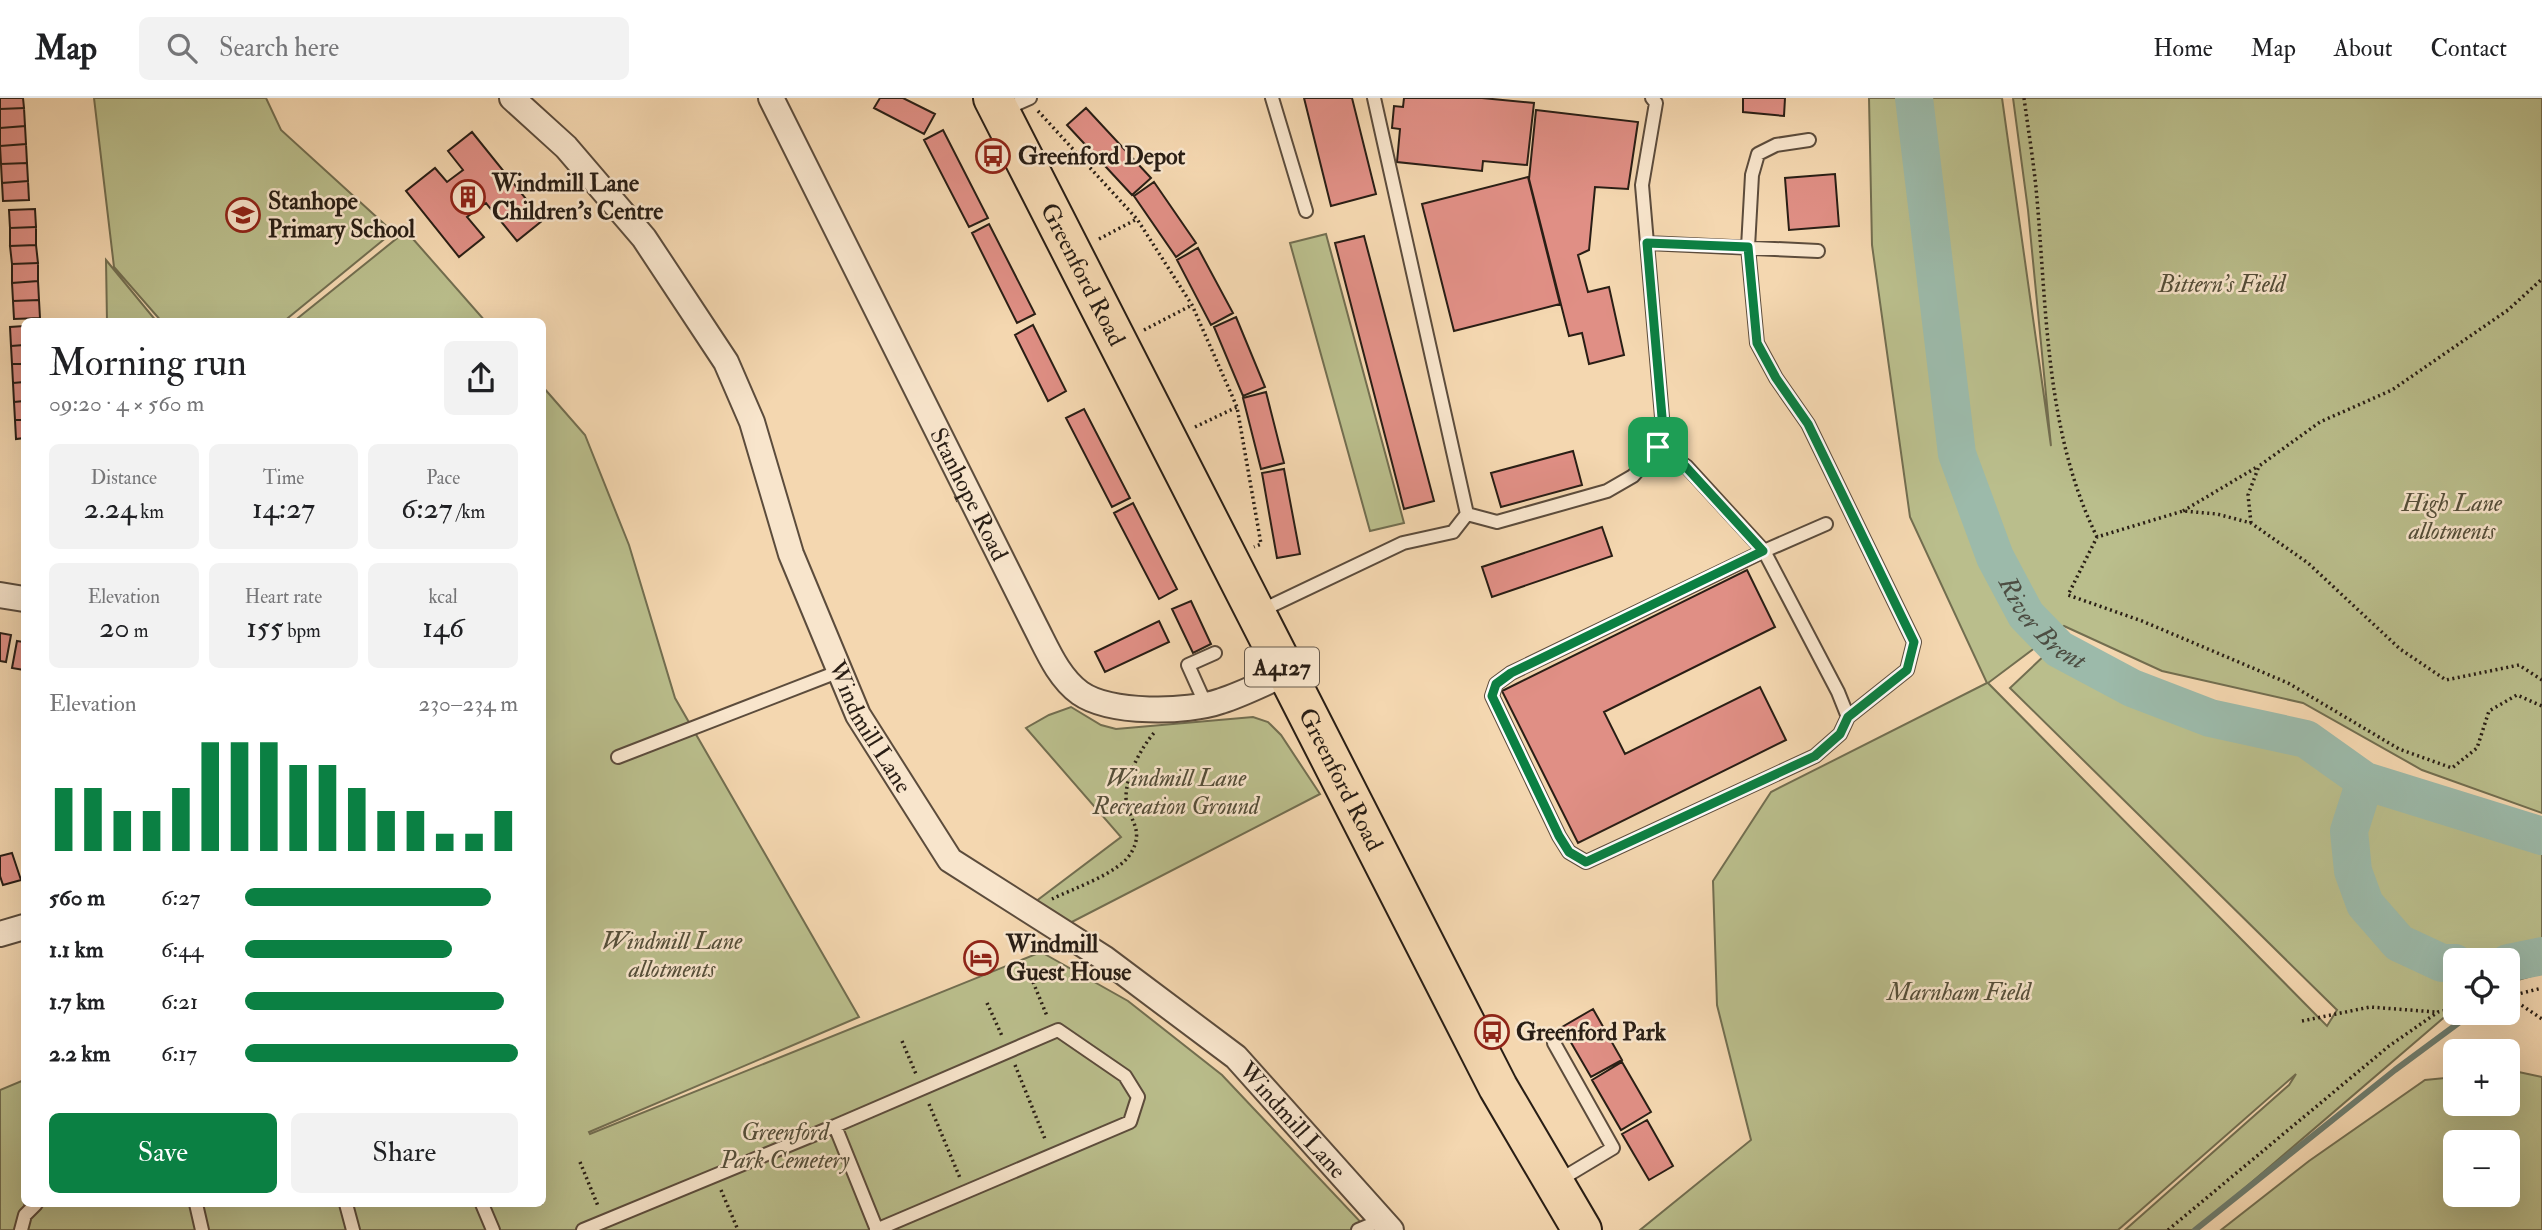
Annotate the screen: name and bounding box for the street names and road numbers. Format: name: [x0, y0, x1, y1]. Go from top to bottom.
street label: Greenford Road: [1033, 198, 1132, 352]
street label: Stanhope Road: [922, 423, 1015, 566]
road number: A4127: [1245, 648, 1319, 687]
street label: Windmill Lane: [821, 655, 919, 799]
street label: Greenford Road: [1291, 703, 1390, 856]
street label: Windmill Lane: [1231, 1055, 1353, 1186]

